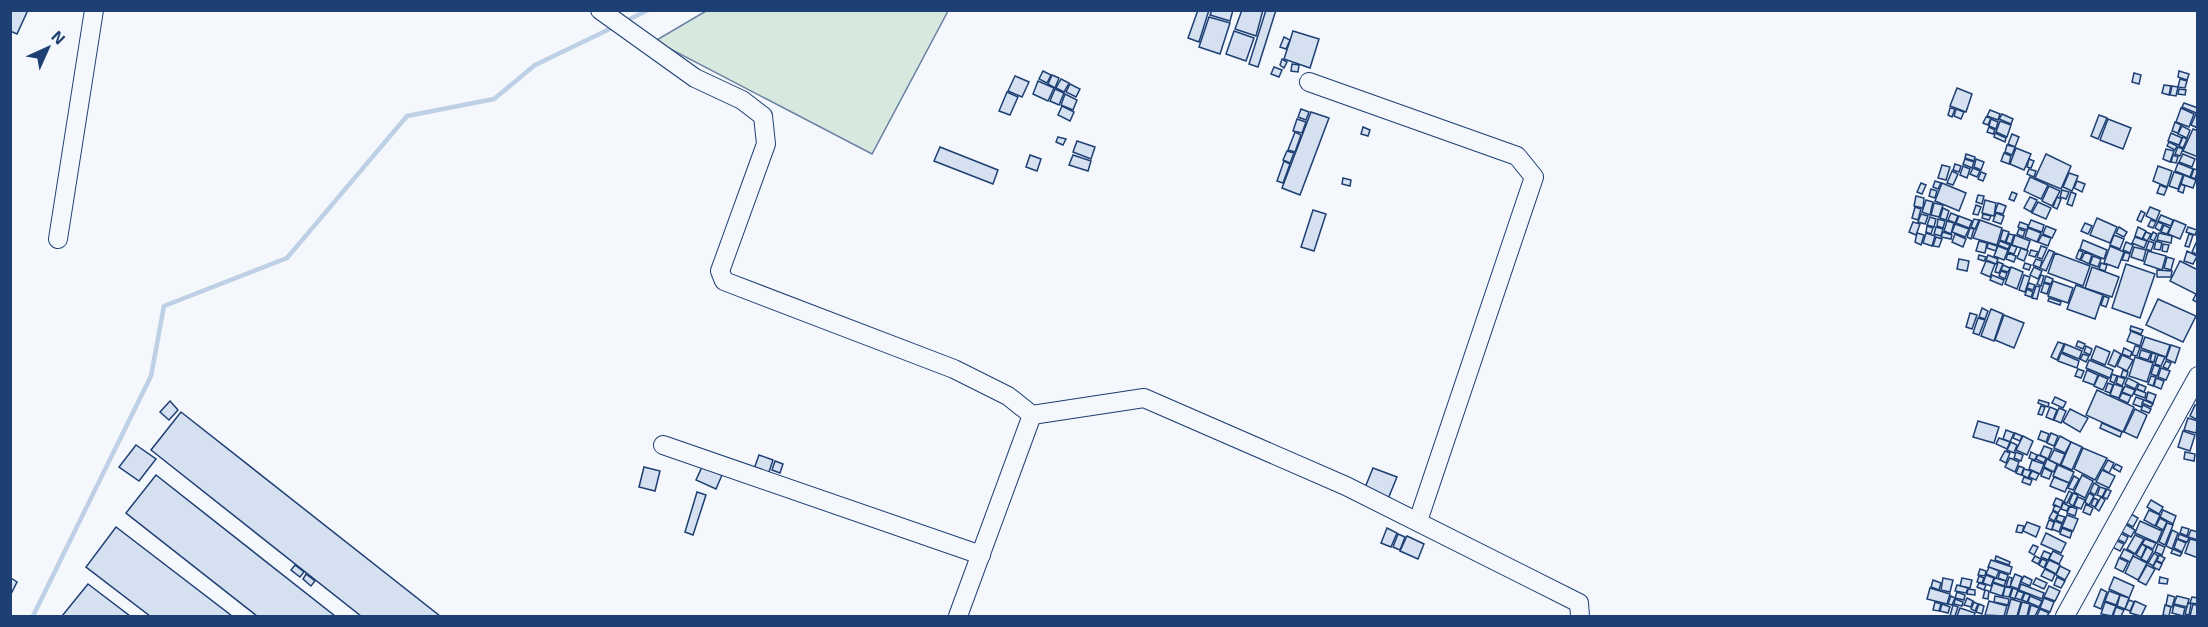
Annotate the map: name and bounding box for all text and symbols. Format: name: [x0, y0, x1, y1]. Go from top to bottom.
north arrow: [18, 18, 78, 78]
text: N: [48, 26, 70, 48]

